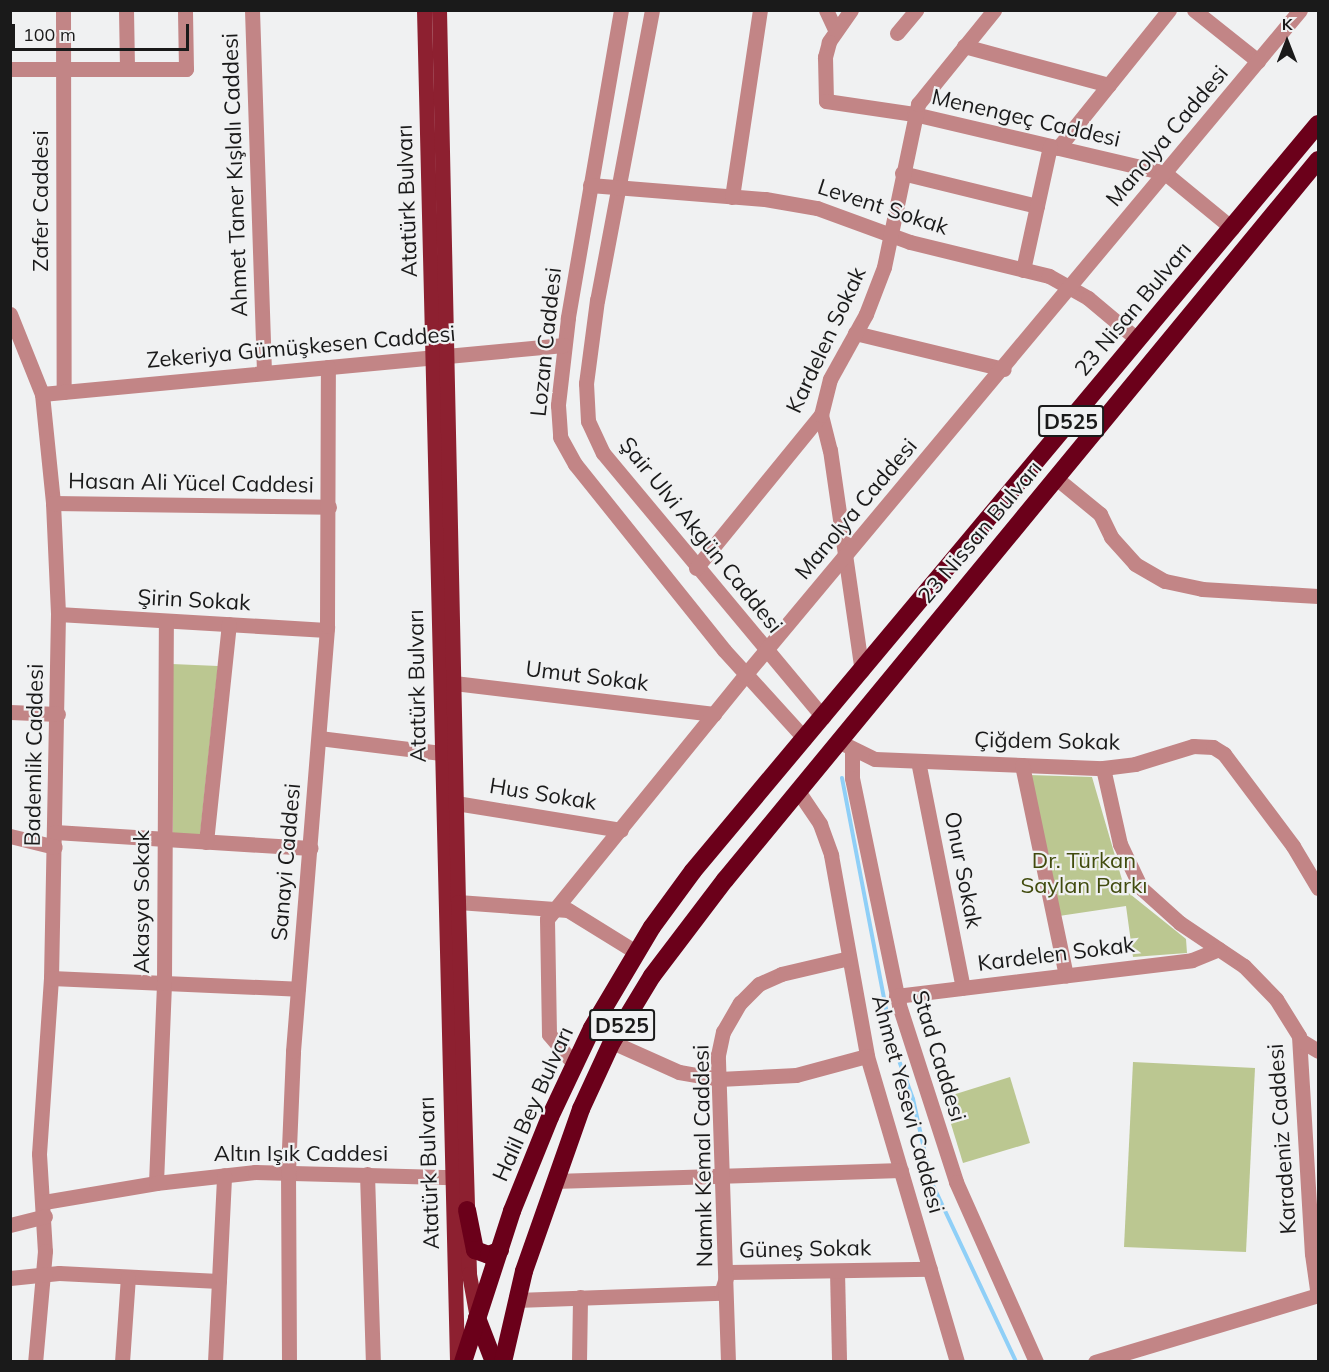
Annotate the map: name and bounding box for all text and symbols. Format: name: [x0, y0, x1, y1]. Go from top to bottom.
scale bar: [15, 12, 192, 50]
north arrow: [1257, 12, 1317, 72]
text: K: [1282, 14, 1292, 34]
text: 100 m: [23, 23, 76, 46]
street label: Ahmet Taner Kışlalı Caddesi: [217, 32, 253, 318]
street label: Manolya Caddesi: [1100, 60, 1234, 212]
street label: Menengeç Caddesi: [929, 83, 1123, 153]
street label: Atatürk Bulvarı: [391, 124, 423, 278]
street label: Zafer Caddesi: [28, 130, 54, 272]
street label: Levent Sokak: [814, 174, 952, 240]
street label: 23 Nisan Bulvarı: [1069, 236, 1197, 382]
street label: Kardelen Sokak: [781, 263, 871, 417]
street label: Lozan Caddesi: [525, 266, 567, 418]
street label: Zekeriya Gümüşkesen Caddesi: [145, 320, 457, 374]
road number: D525: [1038, 403, 1104, 439]
street label: Şair Ulvi Akgün Caddesi: [614, 432, 788, 638]
street label: Manolya Caddesi: [789, 433, 923, 585]
street label: 23 Nissan Bulvarı: [913, 455, 1047, 609]
street label: Hasan Ali Yücel Caddesi: [68, 468, 314, 498]
street label: Şirin Sokak: [137, 584, 251, 616]
street label: Atatürk Bulvarı: [402, 609, 432, 763]
street label: Umut Sokak: [524, 655, 650, 697]
street label: Bademlik Caddesi: [19, 663, 49, 847]
street label: Çiğdem Sokak: [974, 727, 1120, 755]
street label: Hus Sokak: [487, 772, 599, 816]
street label: Sanayi Caddesi: [266, 782, 306, 942]
street label: Onur Sokak: [939, 809, 987, 931]
street label: Akasya Sokak: [129, 830, 155, 974]
park label: Dr. Türkan Saylan Parkı: [1020, 847, 1148, 898]
street label: Kardelen Sokak: [976, 931, 1136, 977]
street label: Stad Caddesi: [907, 987, 971, 1125]
street label: Ahmet Yesevi Caddesi: [866, 992, 950, 1216]
road number: D525: [589, 1007, 655, 1043]
street label: Halil Bey Bulvarı: [487, 1023, 579, 1185]
street label: Karadeniz Caddesi: [1262, 1043, 1302, 1235]
street label: Namık Kemal Caddesi: [688, 1044, 718, 1268]
street label: Atatürk Bulvarı: [413, 1096, 445, 1250]
street label: Altın Işık Caddesi: [214, 1141, 388, 1167]
street label: Güneş Sokak: [739, 1235, 871, 1263]

